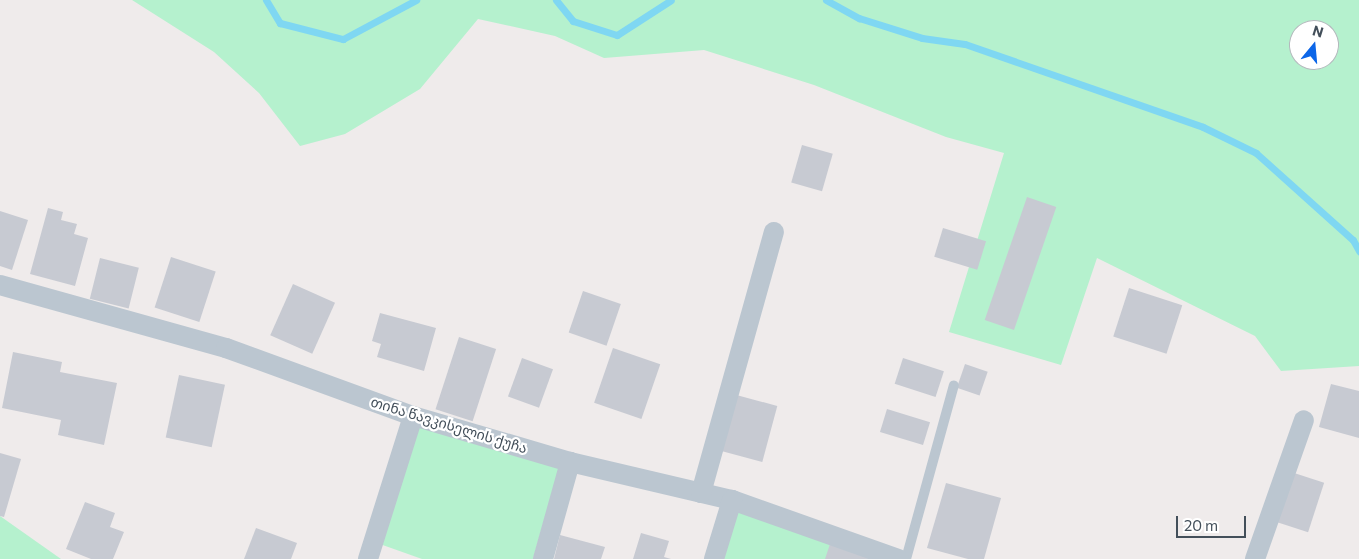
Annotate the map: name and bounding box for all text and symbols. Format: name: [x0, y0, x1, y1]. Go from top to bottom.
north arrow: [1289, 20, 1339, 70]
text: N: [1311, 21, 1326, 41]
street label: თინა წავკისელის ქუჩა: [369, 393, 529, 457]
scale bar: [1179, 506, 1249, 538]
text: 20 m: [1184, 516, 1218, 534]

